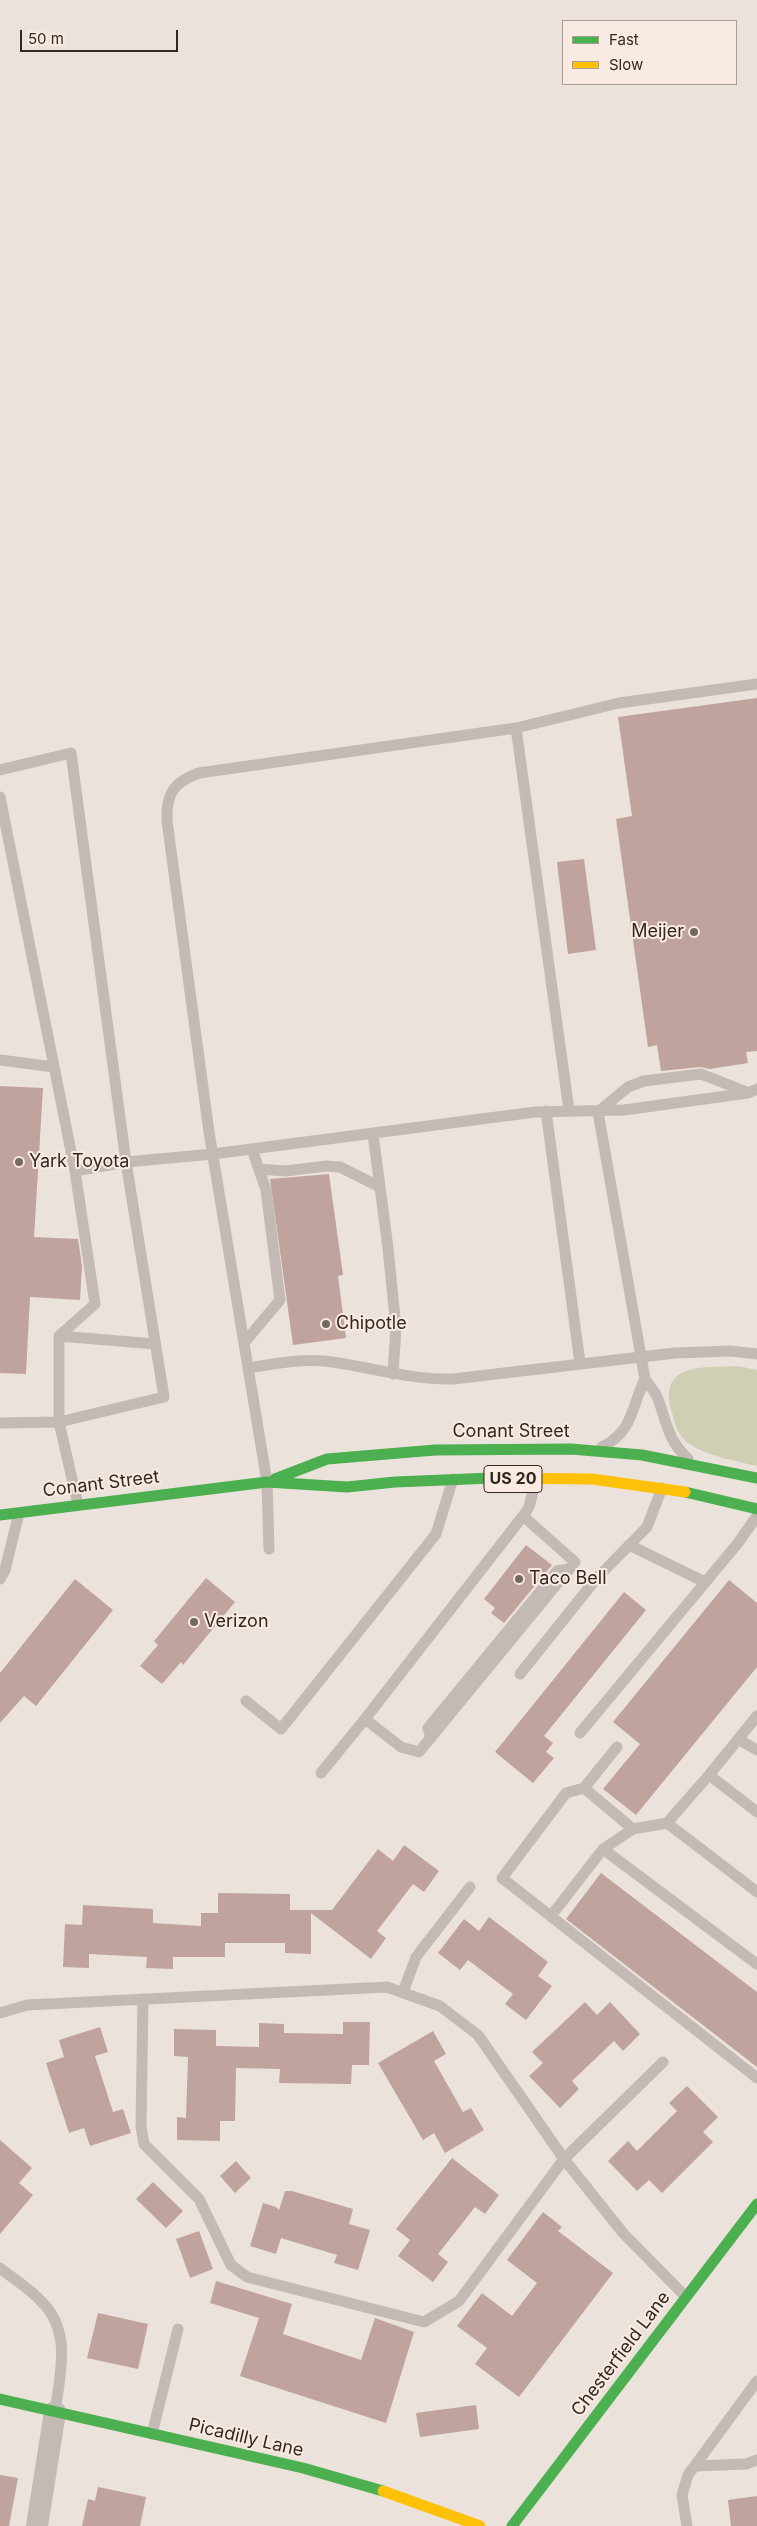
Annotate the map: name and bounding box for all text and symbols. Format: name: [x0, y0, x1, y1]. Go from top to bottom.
scale bar: [22, 20, 180, 52]
legend: [562, 20, 737, 85]
text: 50 m: [28, 29, 64, 48]
text: Fast: [609, 30, 639, 49]
text: Slow: [609, 55, 643, 74]
place label: Meijer: [631, 921, 684, 943]
marker: Meijer: [688, 926, 700, 938]
place label: Yark Toyota: [29, 1151, 129, 1173]
marker: Yark Toyota: [13, 1156, 25, 1168]
place label: Chipotle: [336, 1313, 407, 1335]
marker: Chipotle: [320, 1318, 332, 1330]
street label: Conant Street: [452, 1421, 570, 1443]
street label: Conant Street: [42, 1466, 160, 1502]
road number: US 20: [484, 1466, 542, 1492]
place label: Taco Bell: [529, 1568, 607, 1590]
marker: Taco Bell: [513, 1573, 525, 1585]
place label: Verizon: [204, 1611, 269, 1633]
marker: Verizon: [188, 1616, 200, 1628]
street label: Chesterfield Lane: [567, 2287, 675, 2421]
street label: Picadilly Lane: [186, 2414, 306, 2462]

